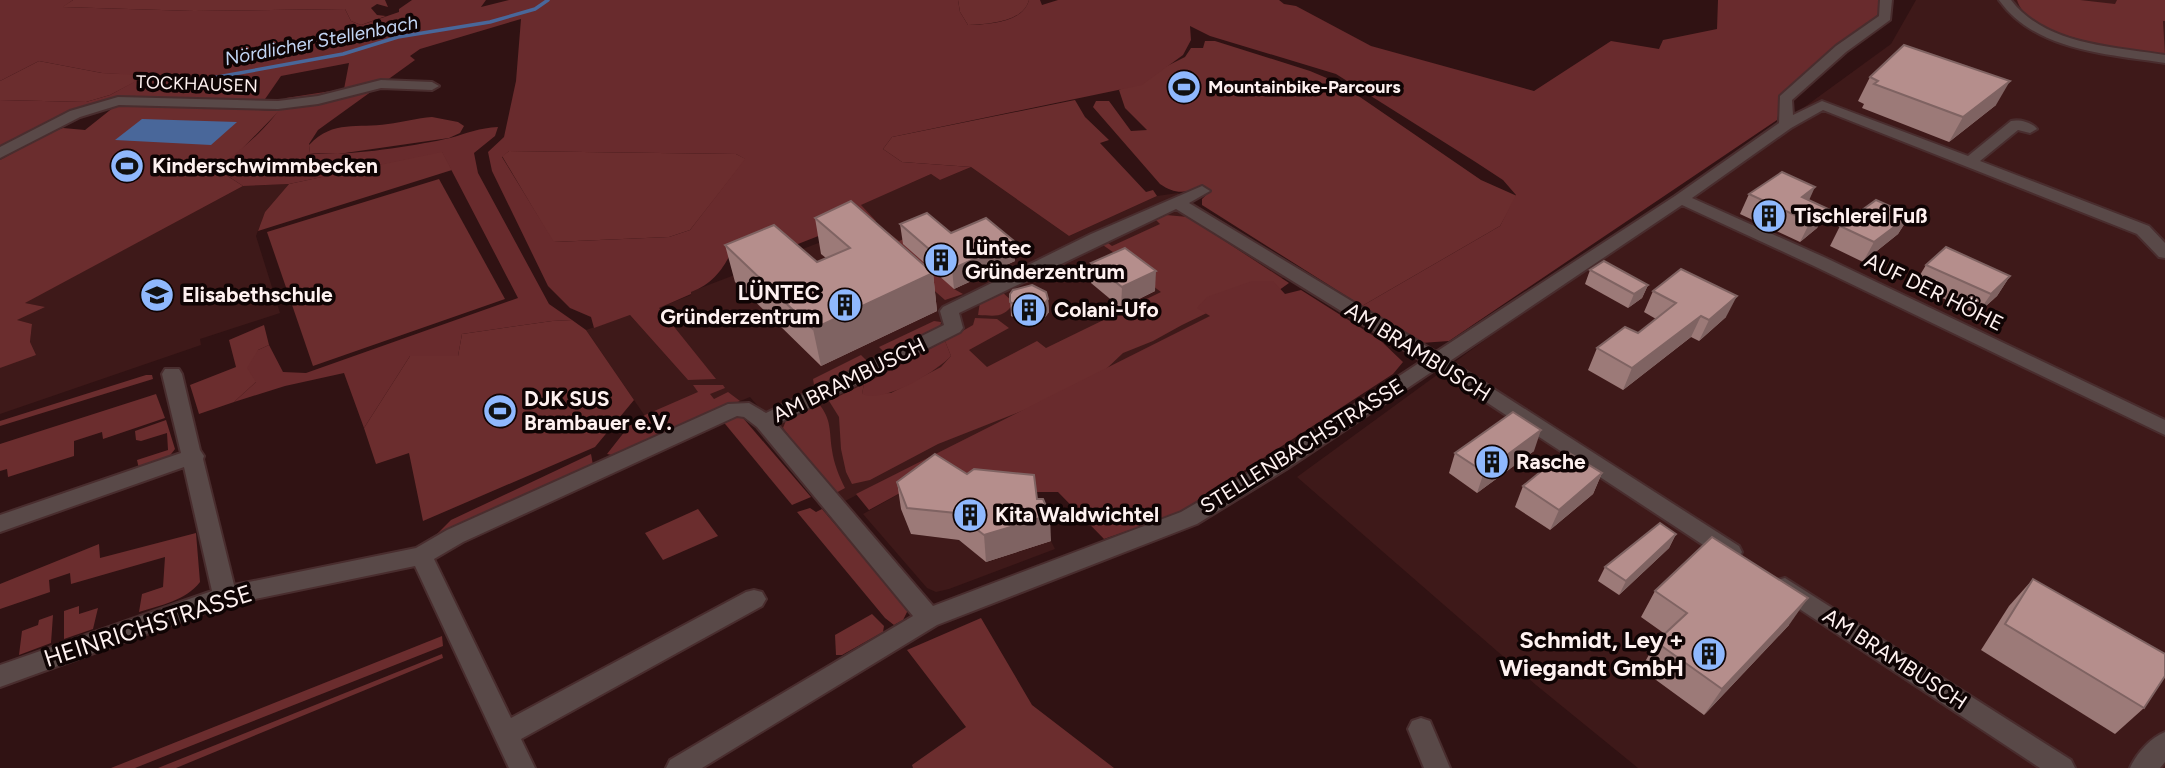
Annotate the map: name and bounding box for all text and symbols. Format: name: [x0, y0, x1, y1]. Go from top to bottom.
water label: Nördlicher Stellenbach: [222, 10, 420, 71]
sports icon: Mountainbike-Parcours: [1165, 68, 1203, 106]
street label: TOCKHAUSEN: [136, 71, 258, 97]
place label: Mountainbike-Parcours: [1208, 76, 1401, 98]
sports icon: Kinderschwimmbecken: [108, 147, 146, 185]
place label: Kinderschwimmbecken: [152, 153, 378, 178]
building icon: Tischlerei Fuß: [1750, 197, 1788, 235]
place label: Tischlerei Fuß: [1794, 203, 1928, 228]
place label: Lüntec Gründerzentrum: [965, 235, 1125, 284]
building icon: Lüntec Gründerzentrum: [922, 241, 960, 279]
street label: AUF DER HÖHE: [1861, 247, 2008, 336]
school or university icon: Elisabethschule: [138, 276, 176, 314]
place label: LÜNTEC Gründerzentrum: [660, 280, 820, 329]
place label: Elisabethschule: [182, 282, 333, 307]
building icon: LÜNTEC Gründerzentrum: [826, 286, 864, 324]
building icon: Colani-Ufo: [1010, 291, 1048, 329]
place label: Colani-Ufo: [1054, 297, 1159, 322]
street label: AM BRAMBUSCH: [1341, 297, 1496, 406]
street label: AM BRAMBUSCH: [768, 332, 929, 427]
street label: STELLENBACHSTRASSE: [1195, 373, 1408, 518]
place label: DJK SUS Brambauer e.V.: [524, 386, 672, 435]
sports icon: DJK SUS Brambauer e.V.: [481, 392, 519, 430]
building icon: Rasche: [1473, 443, 1511, 481]
place label: Rasche: [1516, 449, 1586, 474]
building icon: Kita Waldwichtel: [951, 496, 989, 534]
place label: Kita Waldwichtel: [995, 502, 1159, 527]
street label: HEINRICHSTRASSE: [40, 578, 256, 673]
street label: AM BRAMBUSCH: [1819, 603, 1972, 714]
place label: Schmidt, Ley + Wiegandt GmbH: [1499, 625, 1684, 682]
building icon: Schmidt, Ley + Wiegandt GmbH: [1690, 635, 1728, 673]

